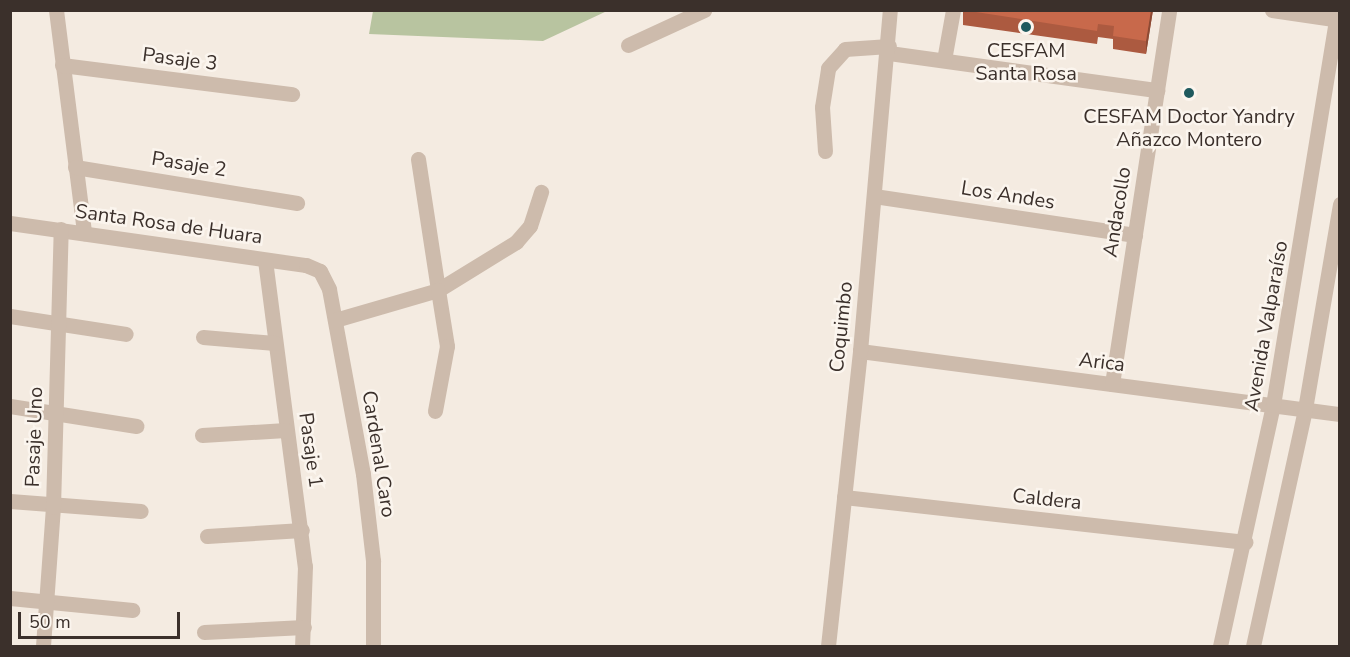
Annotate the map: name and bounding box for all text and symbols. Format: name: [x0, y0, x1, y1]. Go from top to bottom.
marker: CESFAM Santa Rosa: [1017, 18, 1035, 36]
place label: CESFAM Santa Rosa: [975, 38, 1077, 85]
street label: Pasaje 3: [141, 42, 219, 76]
marker: CESFAM Doctor Yandry Añazco Montero: [1180, 84, 1198, 102]
place label: CESFAM Doctor Yandry Añazco Montero: [1083, 104, 1295, 151]
street label: Pasaje 2: [150, 146, 228, 182]
street label: Andacollo: [1098, 165, 1136, 259]
street label: Los Andes: [959, 176, 1057, 214]
street label: Santa Rosa de Huara: [74, 199, 264, 249]
street label: Avenida Valparaíso: [1239, 239, 1293, 413]
street label: Coquimbo: [824, 280, 858, 374]
street label: Arica: [1078, 347, 1126, 377]
street label: Pasaje Uno: [20, 386, 48, 488]
street label: Cardenal Caro: [357, 389, 401, 519]
street label: Pasaje 1: [294, 411, 328, 489]
street label: Caldera: [1011, 483, 1083, 515]
scale bar: [21, 600, 183, 638]
text: 50 m: [29, 610, 71, 634]

